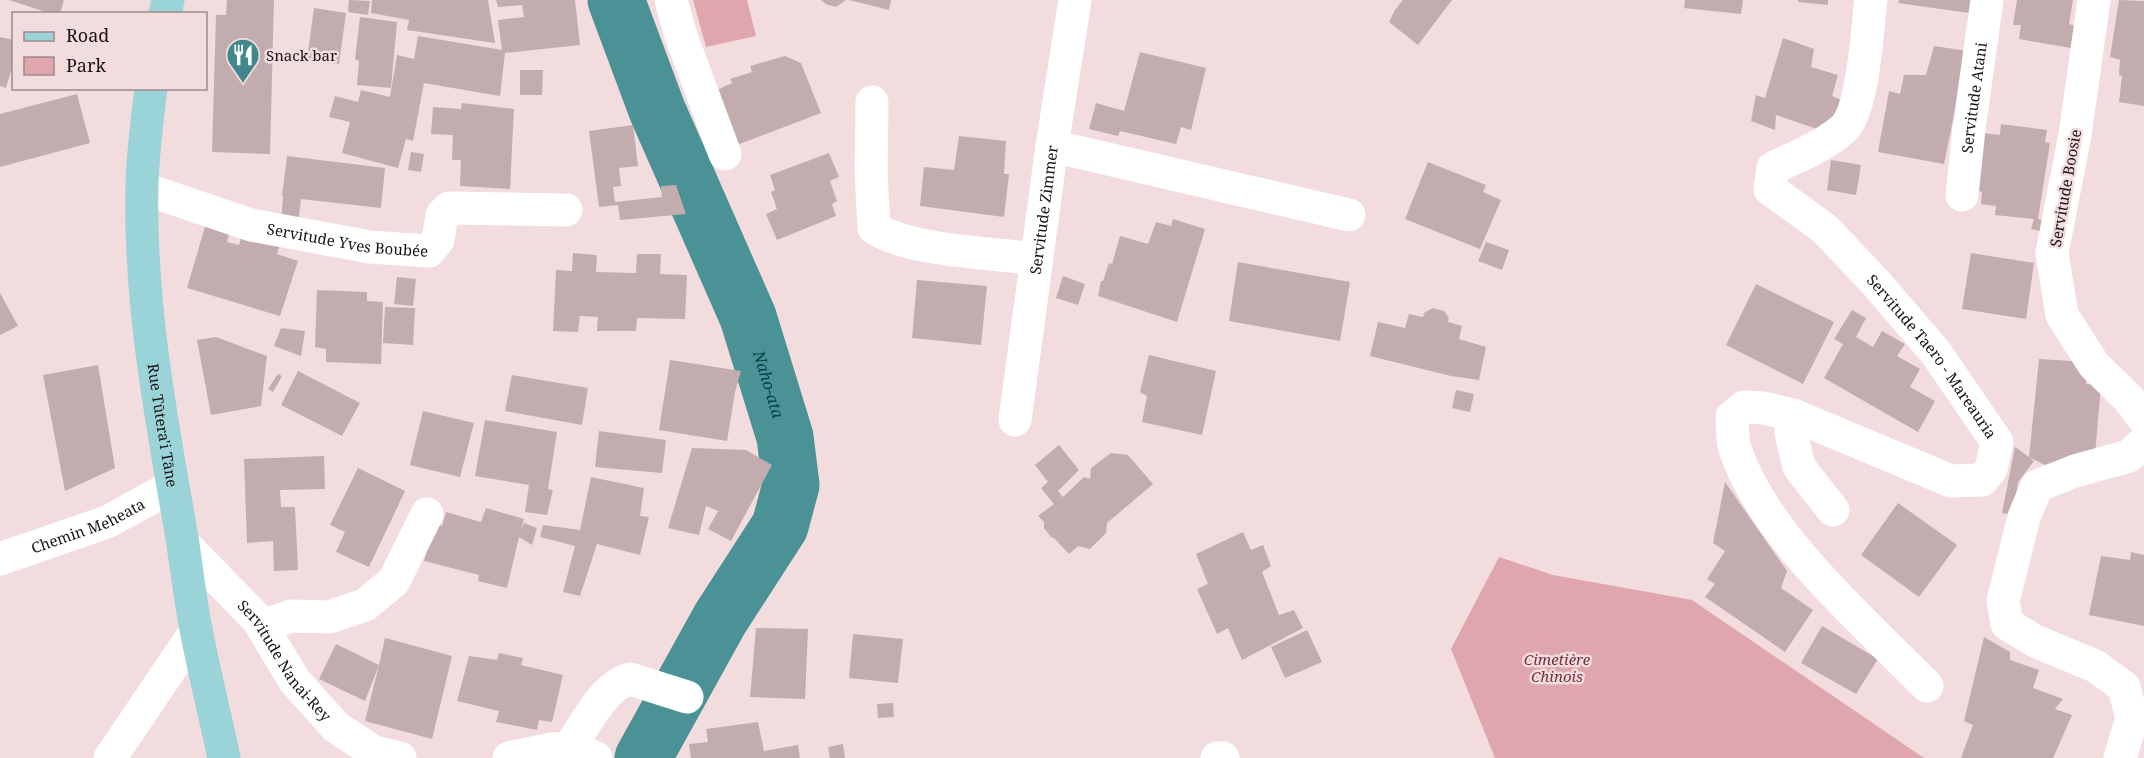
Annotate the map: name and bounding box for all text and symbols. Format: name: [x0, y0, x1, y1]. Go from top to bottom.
legend: [12, 12, 207, 90]
text: Road: [66, 23, 109, 47]
restaurant icon: Snack bar: [225, 37, 261, 84]
street label: Servitude Atani: [1957, 41, 1991, 154]
place label: Snack bar: [266, 45, 337, 65]
text: Park: [66, 53, 106, 77]
street label: Servitude Boosie: [2045, 127, 2085, 249]
street label: Servitude Zimmer: [1025, 144, 1062, 276]
street label: Servitude Yves Boubée: [265, 218, 429, 261]
street label: Servitude Taero - Mareauria: [1863, 270, 2002, 442]
water label: Naho-ata: [748, 347, 790, 422]
street label: Rue Tūtera'i Tāne: [143, 362, 183, 489]
street label: Chemin Meheata: [28, 493, 148, 558]
street label: Servitude Nanai-Rey: [234, 595, 336, 726]
park label: Cimetière Chinois: [1524, 649, 1591, 686]

